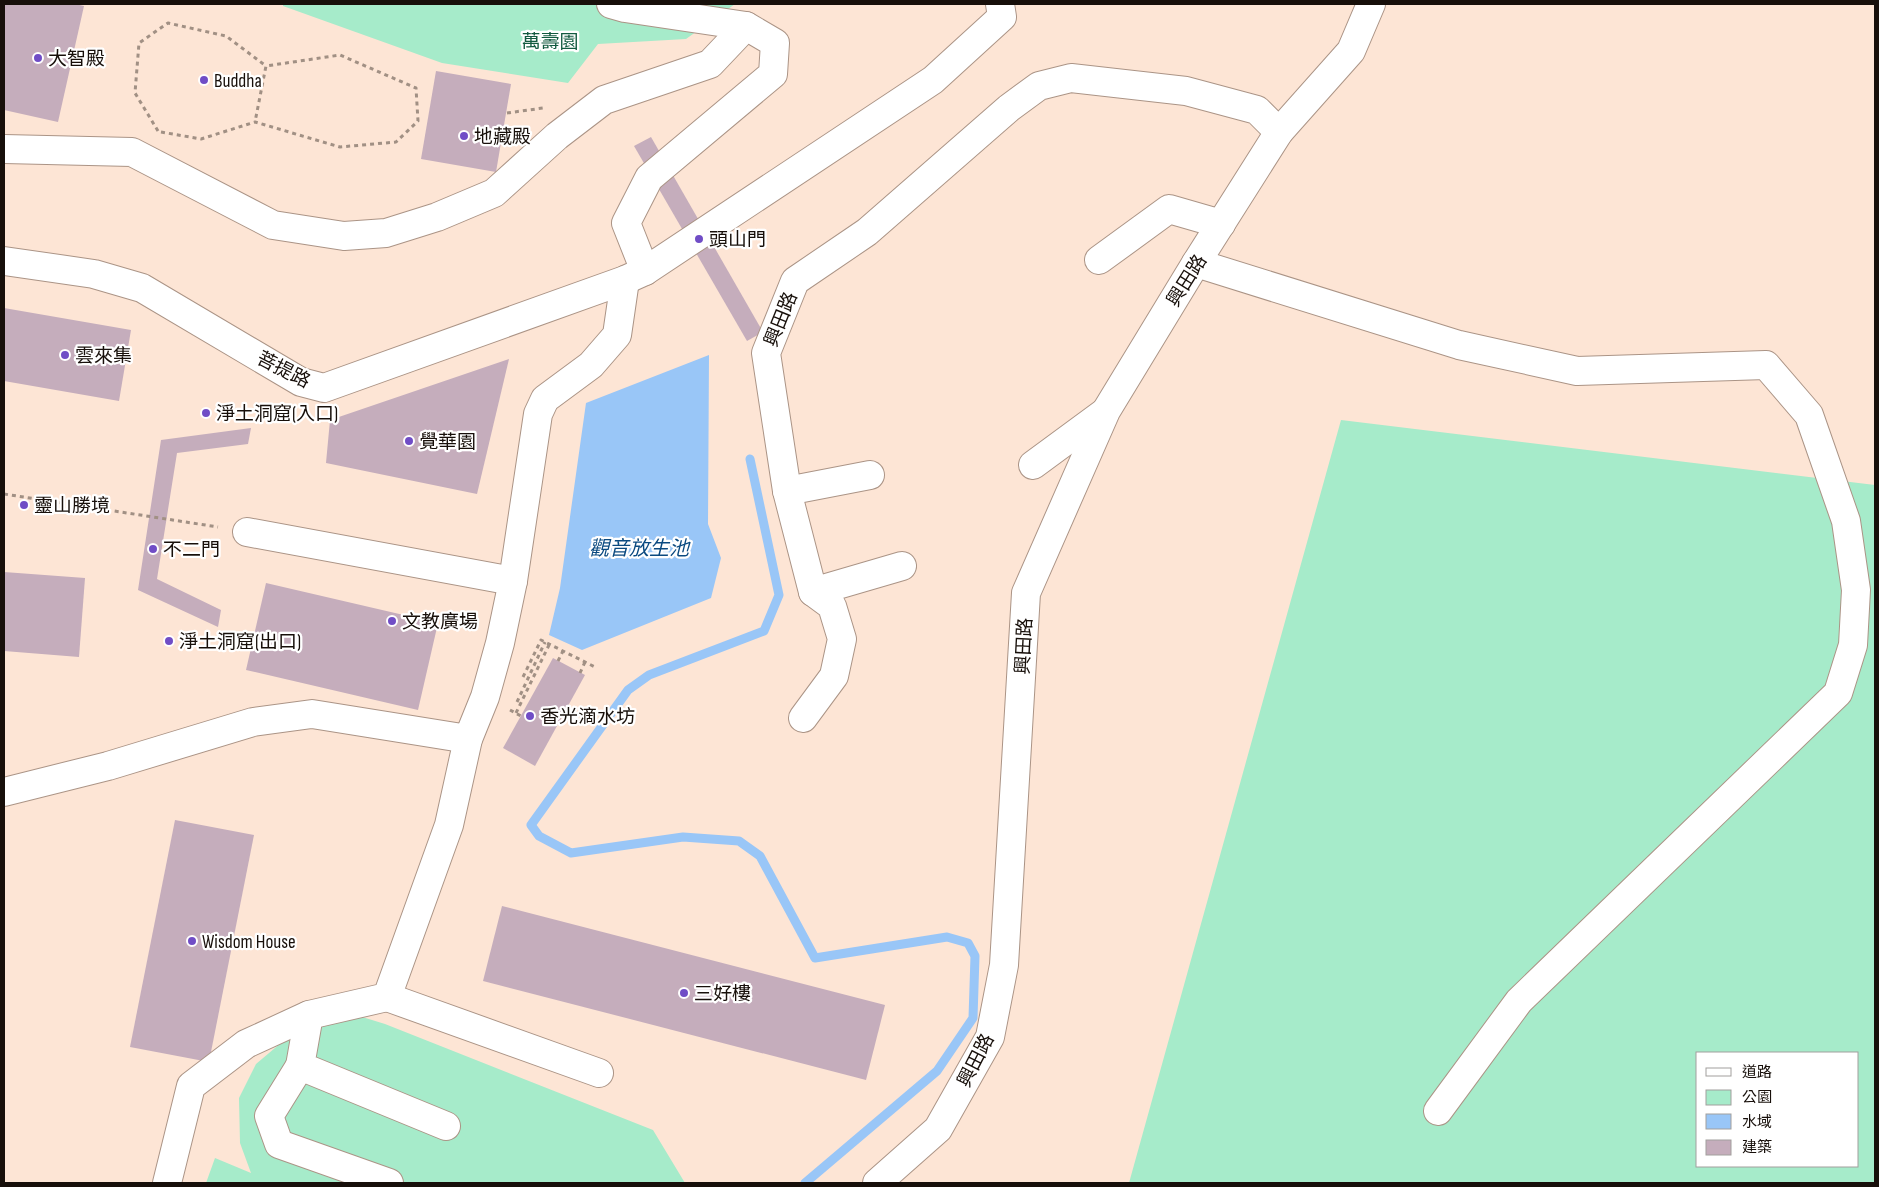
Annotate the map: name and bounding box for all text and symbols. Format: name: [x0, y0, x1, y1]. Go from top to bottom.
park label: 萬壽園: [521, 31, 579, 54]
place label: 大智殿: [48, 48, 105, 71]
marker: 大智殿: [32, 52, 44, 64]
place label: Buddha: [214, 70, 262, 93]
marker: Buddha: [198, 74, 210, 86]
place label: 地藏殿: [474, 126, 531, 149]
marker: 地藏殿: [458, 130, 470, 142]
place label: 頭山門: [709, 229, 766, 252]
marker: 頭山門: [693, 233, 705, 245]
street label: 興田路: [1162, 251, 1212, 311]
street label: 興田路: [760, 289, 803, 350]
place label: 雲來集: [75, 345, 132, 368]
street label: 菩提路: [253, 347, 314, 394]
marker: 雲來集: [59, 349, 71, 361]
place label: 淨土洞窟(入口): [216, 403, 338, 426]
marker: 淨土洞窟(入口): [200, 407, 212, 419]
place label: 覺華園: [419, 431, 476, 454]
marker: 覺華園: [403, 435, 415, 447]
place label: 靈山勝境: [34, 495, 110, 518]
marker: 靈山勝境: [18, 499, 30, 511]
water label: 觀音放生池: [589, 537, 691, 561]
place label: 不二門: [163, 539, 220, 562]
marker: 不二門: [147, 543, 159, 555]
place label: 文教廣場: [402, 611, 478, 634]
marker: 文教廣場: [386, 615, 398, 627]
street label: 興田路: [1012, 617, 1037, 675]
place label: 淨土洞窟(出口): [179, 631, 301, 654]
marker: 淨土洞窟(出口): [163, 635, 175, 647]
place label: 香光滴水坊: [540, 706, 635, 729]
marker: 香光滴水坊: [524, 710, 536, 722]
place label: Wisdom House: [202, 931, 296, 954]
marker: Wisdom House: [186, 935, 198, 947]
place label: 三好樓: [694, 983, 751, 1006]
marker: 三好樓: [678, 987, 690, 999]
street label: 興田路: [953, 1030, 1000, 1091]
legend: [1696, 1052, 1859, 1167]
text: 道路: [1742, 1063, 1772, 1082]
text: 公園: [1742, 1088, 1772, 1107]
text: 水域: [1742, 1113, 1772, 1132]
text: 建築: [1742, 1138, 1772, 1157]

